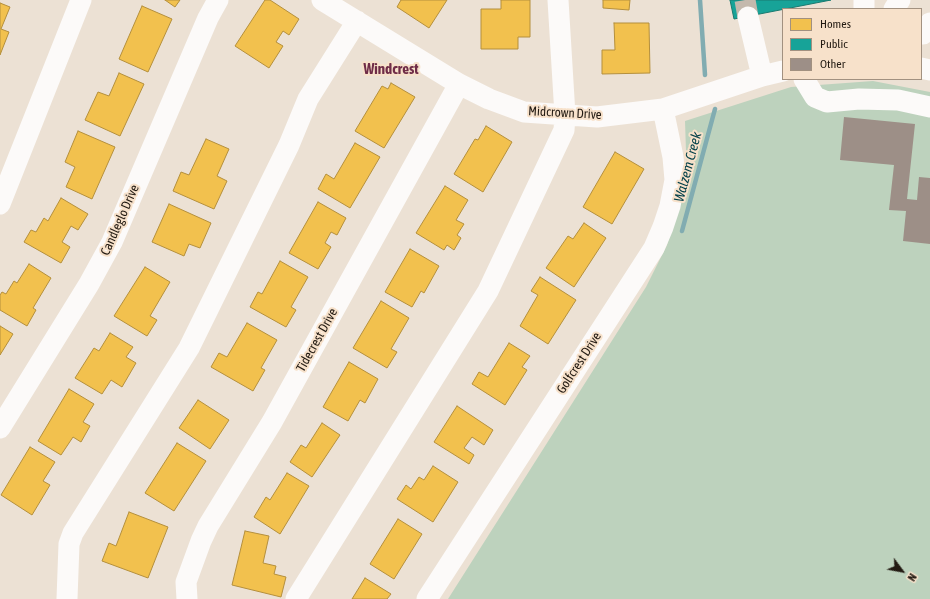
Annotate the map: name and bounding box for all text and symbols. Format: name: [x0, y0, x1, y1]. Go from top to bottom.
legend: [782, 8, 922, 80]
text: Homes: [820, 17, 851, 31]
text: Public: [820, 37, 848, 51]
text: Other: [820, 57, 845, 71]
district label: Windcrest: [363, 60, 419, 78]
street label: Midcrown Drive: [528, 103, 602, 123]
water label: Walzem Creek: [671, 130, 705, 204]
street label: Candleglo Drive: [97, 182, 143, 258]
street label: Tidecrest Drive: [293, 305, 341, 375]
street label: Golfcrest Drive: [553, 329, 605, 397]
north arrow: [882, 551, 922, 591]
text: N: [905, 571, 919, 583]

